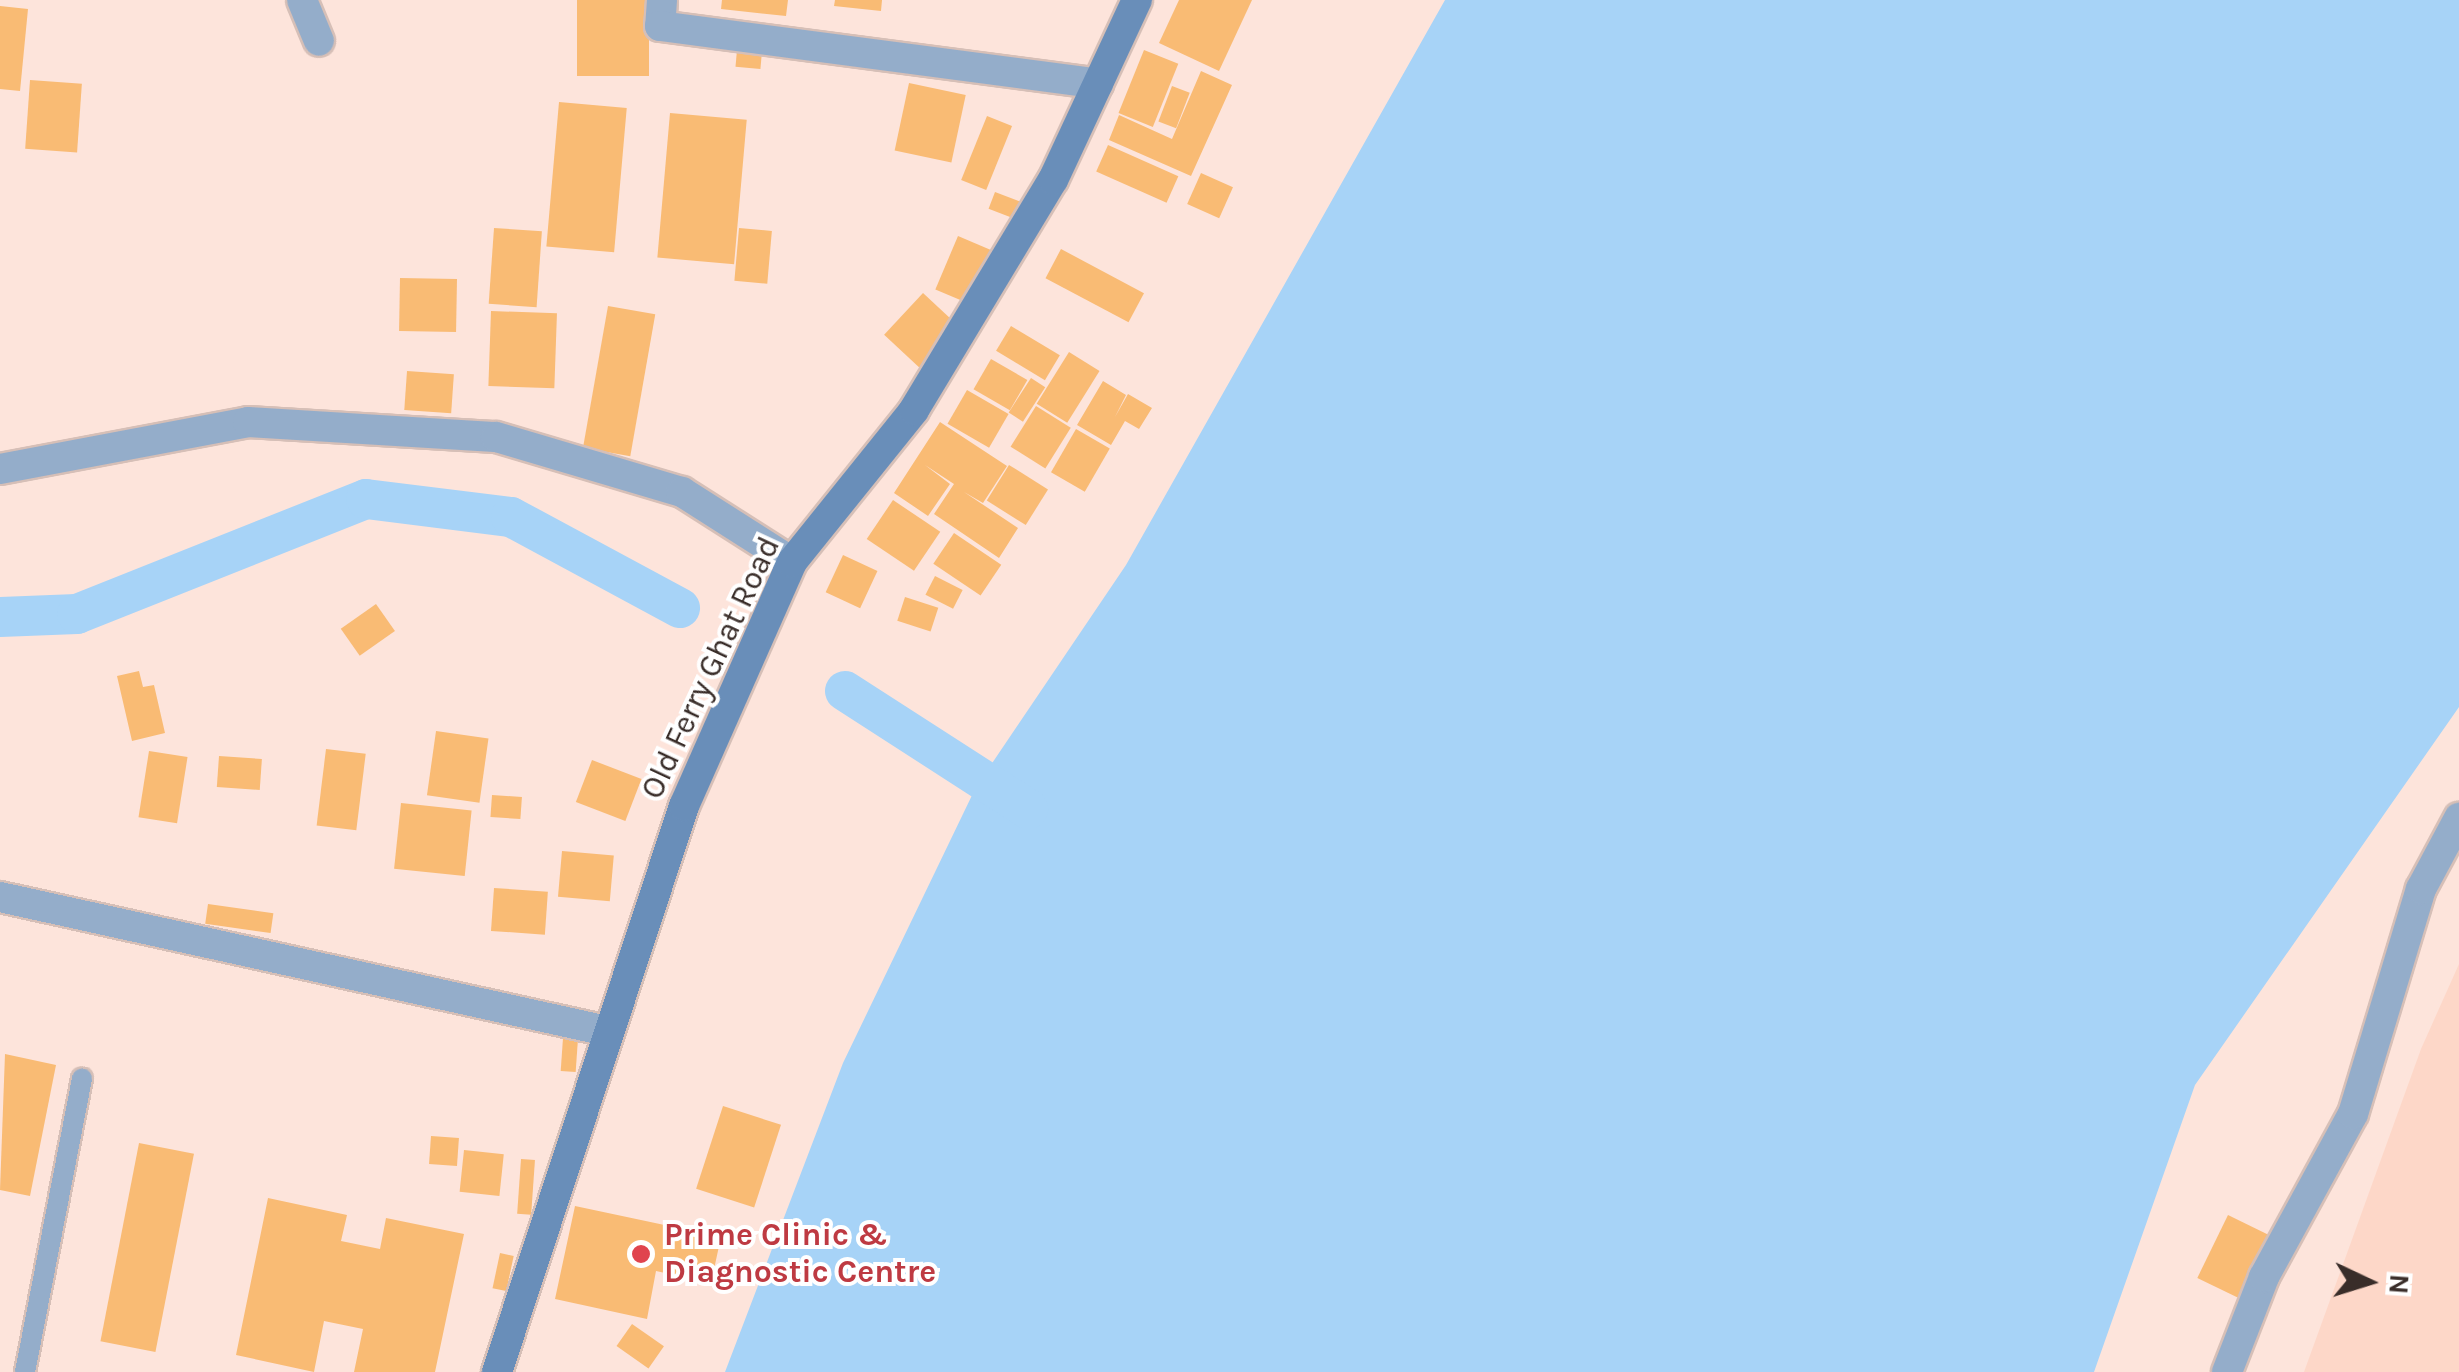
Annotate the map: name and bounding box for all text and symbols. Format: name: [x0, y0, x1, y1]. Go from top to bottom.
street label: Old Ferry Ghat Road: [633, 531, 789, 805]
place label: Prime Clinic & Diagnostic Centre: [664, 1217, 936, 1292]
north arrow: [2319, 1232, 2419, 1332]
marker: Prime Clinic & Diagnostic Centre: [628, 1241, 654, 1267]
text: N: [2382, 1273, 2417, 1295]

